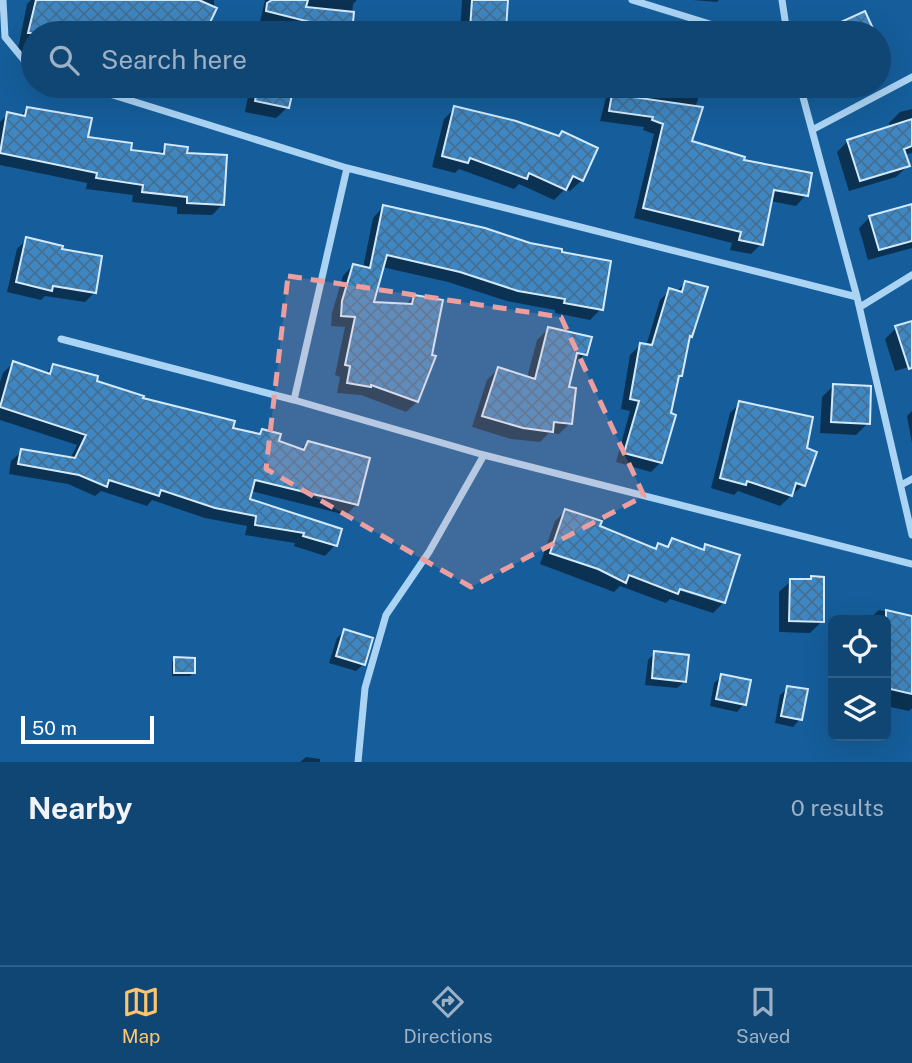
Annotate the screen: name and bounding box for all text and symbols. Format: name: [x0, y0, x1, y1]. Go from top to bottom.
search box: [21, 21, 891, 98]
icon: search: [45, 41, 83, 79]
text: Search here: [101, 44, 247, 75]
map controls: [828, 615, 891, 741]
button: locate: [828, 615, 891, 678]
button: layers: [828, 678, 891, 741]
scale bar: [21, 713, 154, 745]
text: 50 m: [32, 717, 77, 739]
text: Nearby: [28, 790, 132, 826]
text: 0 results: [791, 794, 884, 821]
tab: Map: [122, 983, 160, 1047]
tab: Directions: [403, 983, 493, 1047]
tab: Saved: [736, 983, 790, 1047]

